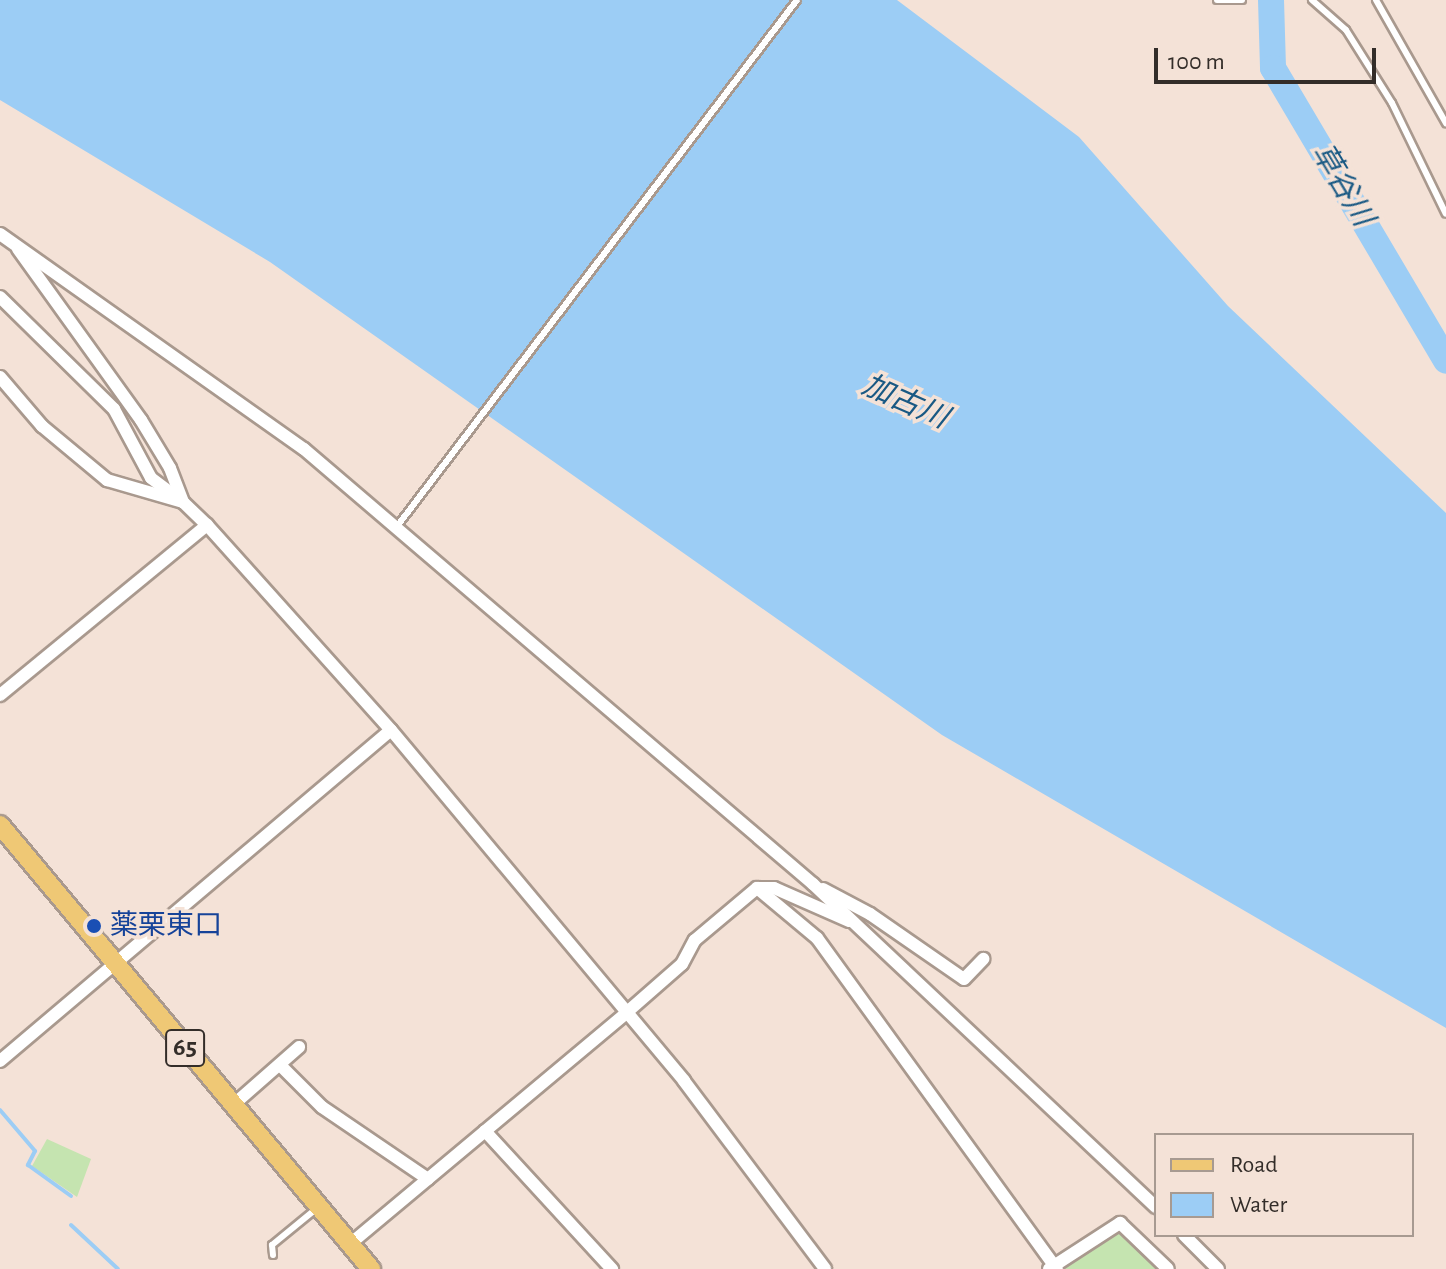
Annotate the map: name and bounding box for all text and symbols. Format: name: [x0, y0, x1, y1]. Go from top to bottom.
scale bar: [1158, 32, 1380, 82]
text: 100 m: [1168, 50, 1225, 74]
water label: 草谷川: [1303, 137, 1381, 233]
water label: 加古川: [857, 367, 953, 437]
place label: 薬栗東口: [110, 909, 222, 943]
marker: 薬栗東口: [85, 917, 103, 935]
road number: 65: [165, 1026, 205, 1070]
legend: [1154, 1133, 1414, 1237]
text: Road: [1230, 1153, 1278, 1177]
text: Water: [1230, 1193, 1287, 1217]

